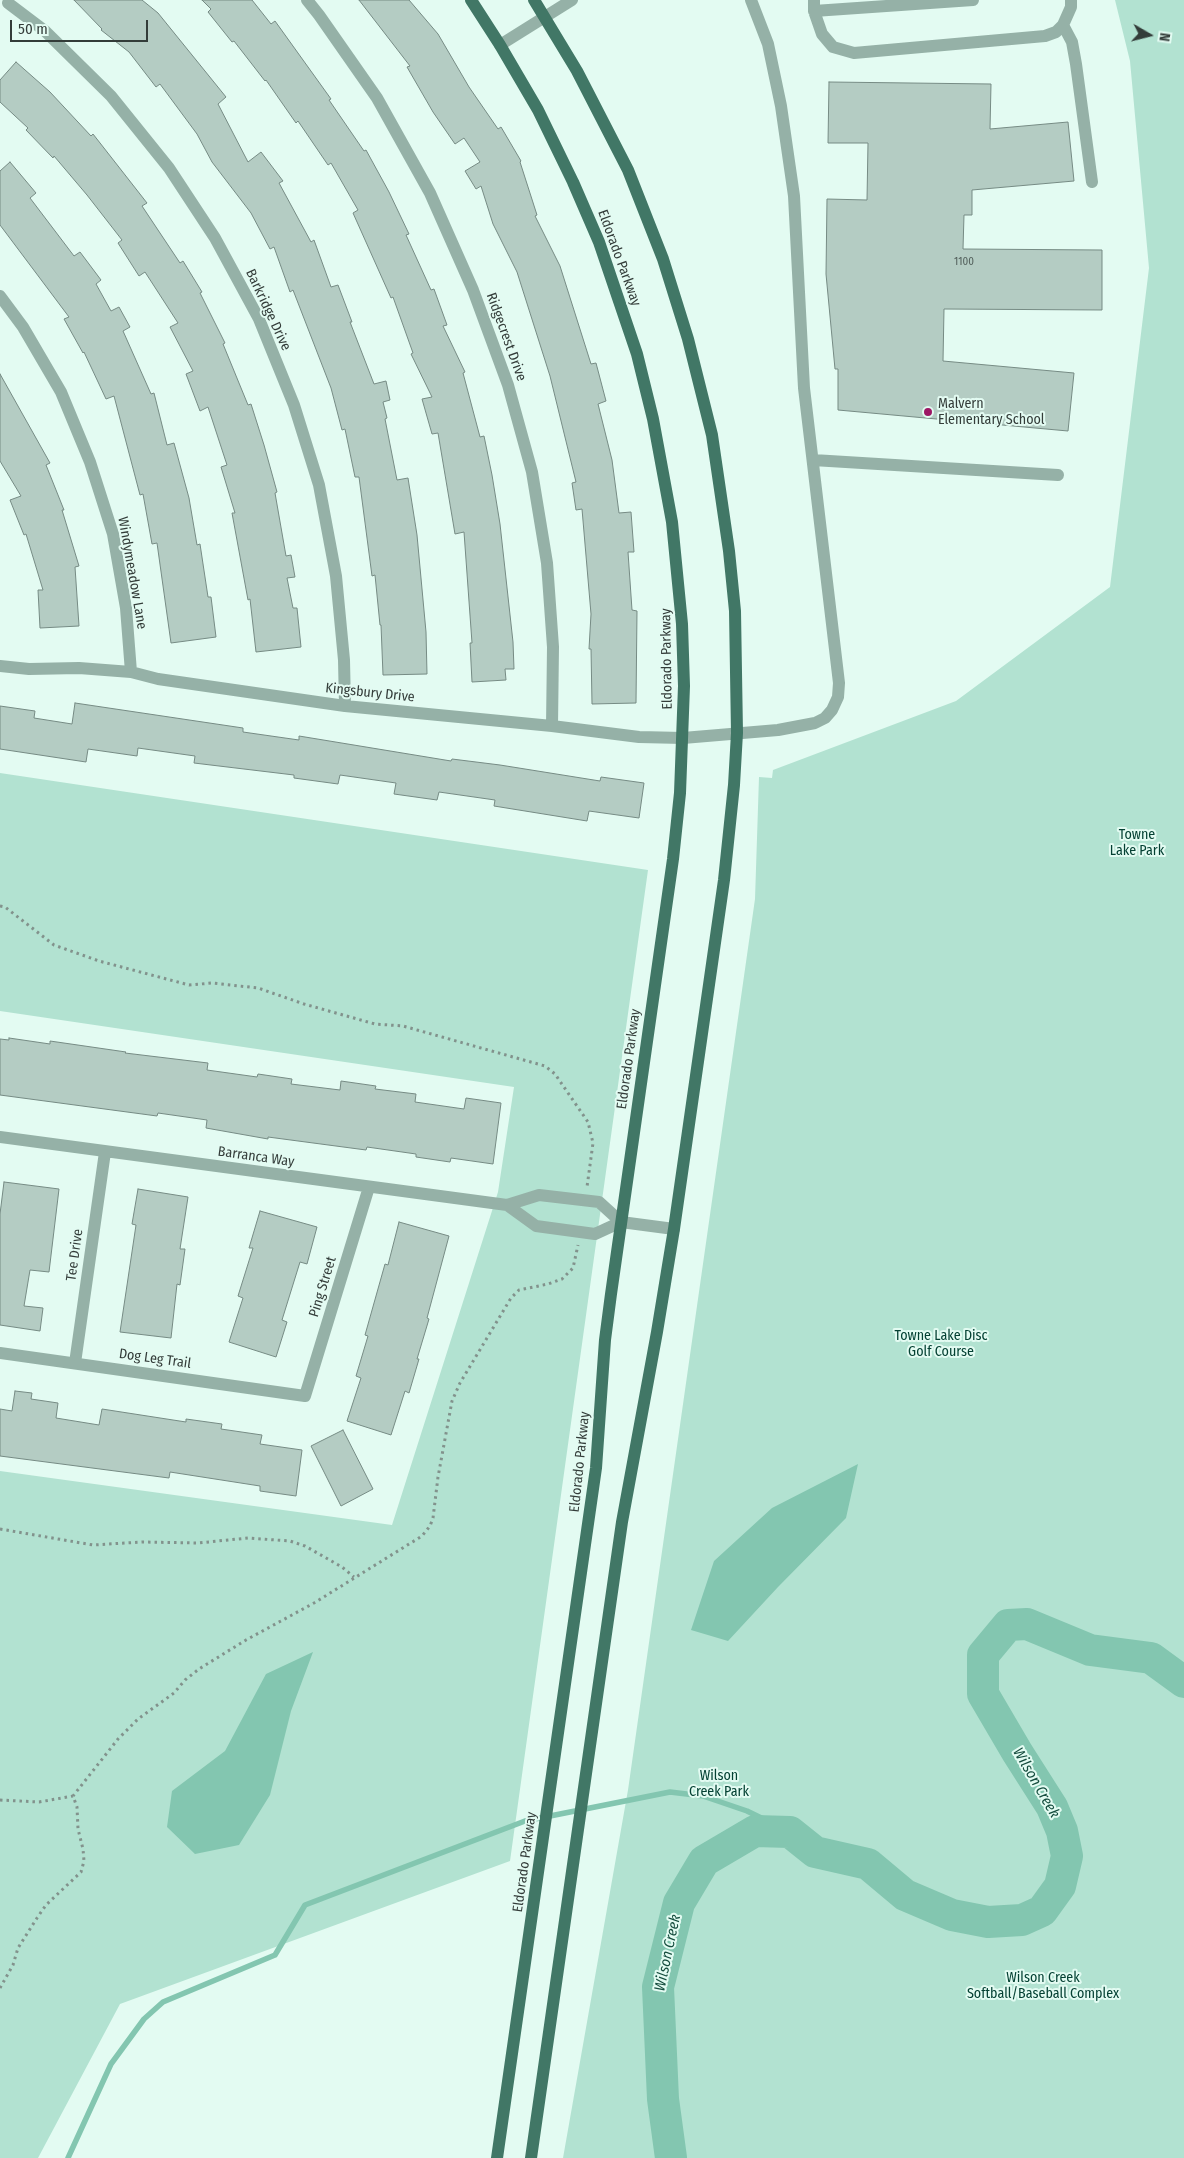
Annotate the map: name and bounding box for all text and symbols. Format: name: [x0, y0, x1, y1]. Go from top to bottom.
scale bar: [12, 10, 150, 42]
north arrow: [1124, 10, 1174, 60]
text: 50 m: [18, 20, 48, 38]
text: N: [1155, 32, 1173, 42]
street label: Eldorado Parkway: [594, 208, 644, 308]
house number: 1100: [954, 255, 974, 269]
street label: Barkridge Drive: [242, 267, 294, 353]
street label: Ridgecrest Drive: [482, 291, 530, 383]
place label: Malvern Elementary School: [938, 396, 1045, 428]
marker: Malvern Elementary School: [922, 406, 934, 418]
street label: Windymeadow Lane: [114, 515, 150, 631]
street label: Eldorado Parkway: [658, 608, 676, 710]
street label: Kingsbury Drive: [325, 680, 415, 706]
park label: Towne Lake Park: [1110, 827, 1164, 860]
street label: Eldorado Parkway: [614, 1008, 644, 1110]
street label: Barranca Way: [217, 1143, 295, 1171]
street label: Tee Drive: [63, 1228, 87, 1282]
street label: Ping Street: [306, 1255, 340, 1319]
park label: Towne Lake Disc Golf Course: [894, 1328, 988, 1360]
street label: Dog Leg Trail: [118, 1346, 192, 1372]
street label: Eldorado Parkway: [566, 1411, 594, 1513]
water label: Wilson Creek: [1009, 1745, 1063, 1821]
park label: Wilson Creek Park: [689, 1768, 749, 1800]
street label: Eldorado Parkway: [510, 1811, 540, 1913]
water label: Wilson Creek: [651, 1913, 685, 1993]
park label: Wilson Creek Softball/Baseball Complex: [967, 1970, 1119, 2002]

